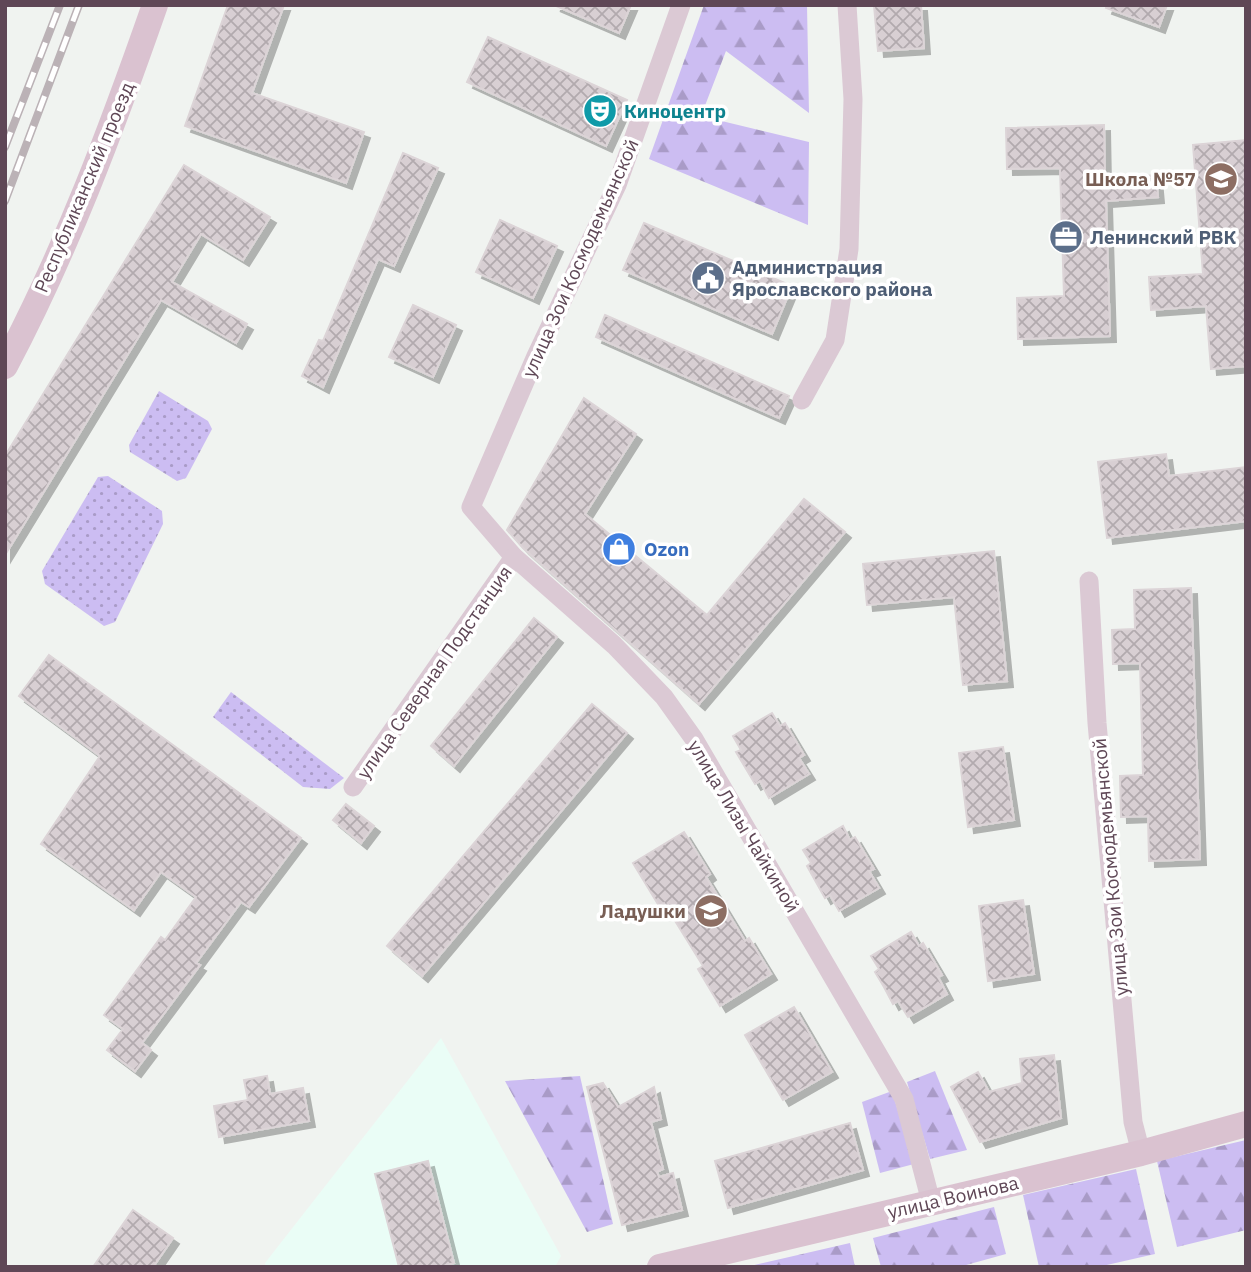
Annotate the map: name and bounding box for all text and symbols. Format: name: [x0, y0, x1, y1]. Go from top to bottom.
street label: Республиканский проезд: [29, 78, 139, 296]
theatre icon: Киноцентр: [581, 92, 619, 130]
place label: Киноцентр: [624, 99, 726, 123]
street label: улица Зои Космодемьянской: [516, 135, 644, 381]
school or university icon: Школа №57: [1202, 160, 1240, 198]
place label: Школа №57: [1085, 167, 1196, 191]
office icon: Ленинский РВК: [1047, 218, 1085, 256]
place label: Ленинский РВК: [1090, 225, 1237, 249]
place label: Администрация Ярославского района: [732, 255, 933, 301]
public building icon: Администрация Ярославского района: [689, 259, 727, 297]
shop icon: Ozon: [600, 530, 638, 568]
place label: Ozon: [644, 537, 689, 561]
street label: улица Северная Подстанция: [351, 561, 517, 783]
street label: улица Лизы Чайкиной: [683, 735, 805, 917]
street label: улица Зои Космодемьянской: [1087, 737, 1133, 997]
school or university icon: Ладушки: [692, 892, 730, 930]
place label: Ладушки: [600, 899, 686, 923]
street label: улица Воинова: [885, 1170, 1021, 1224]

